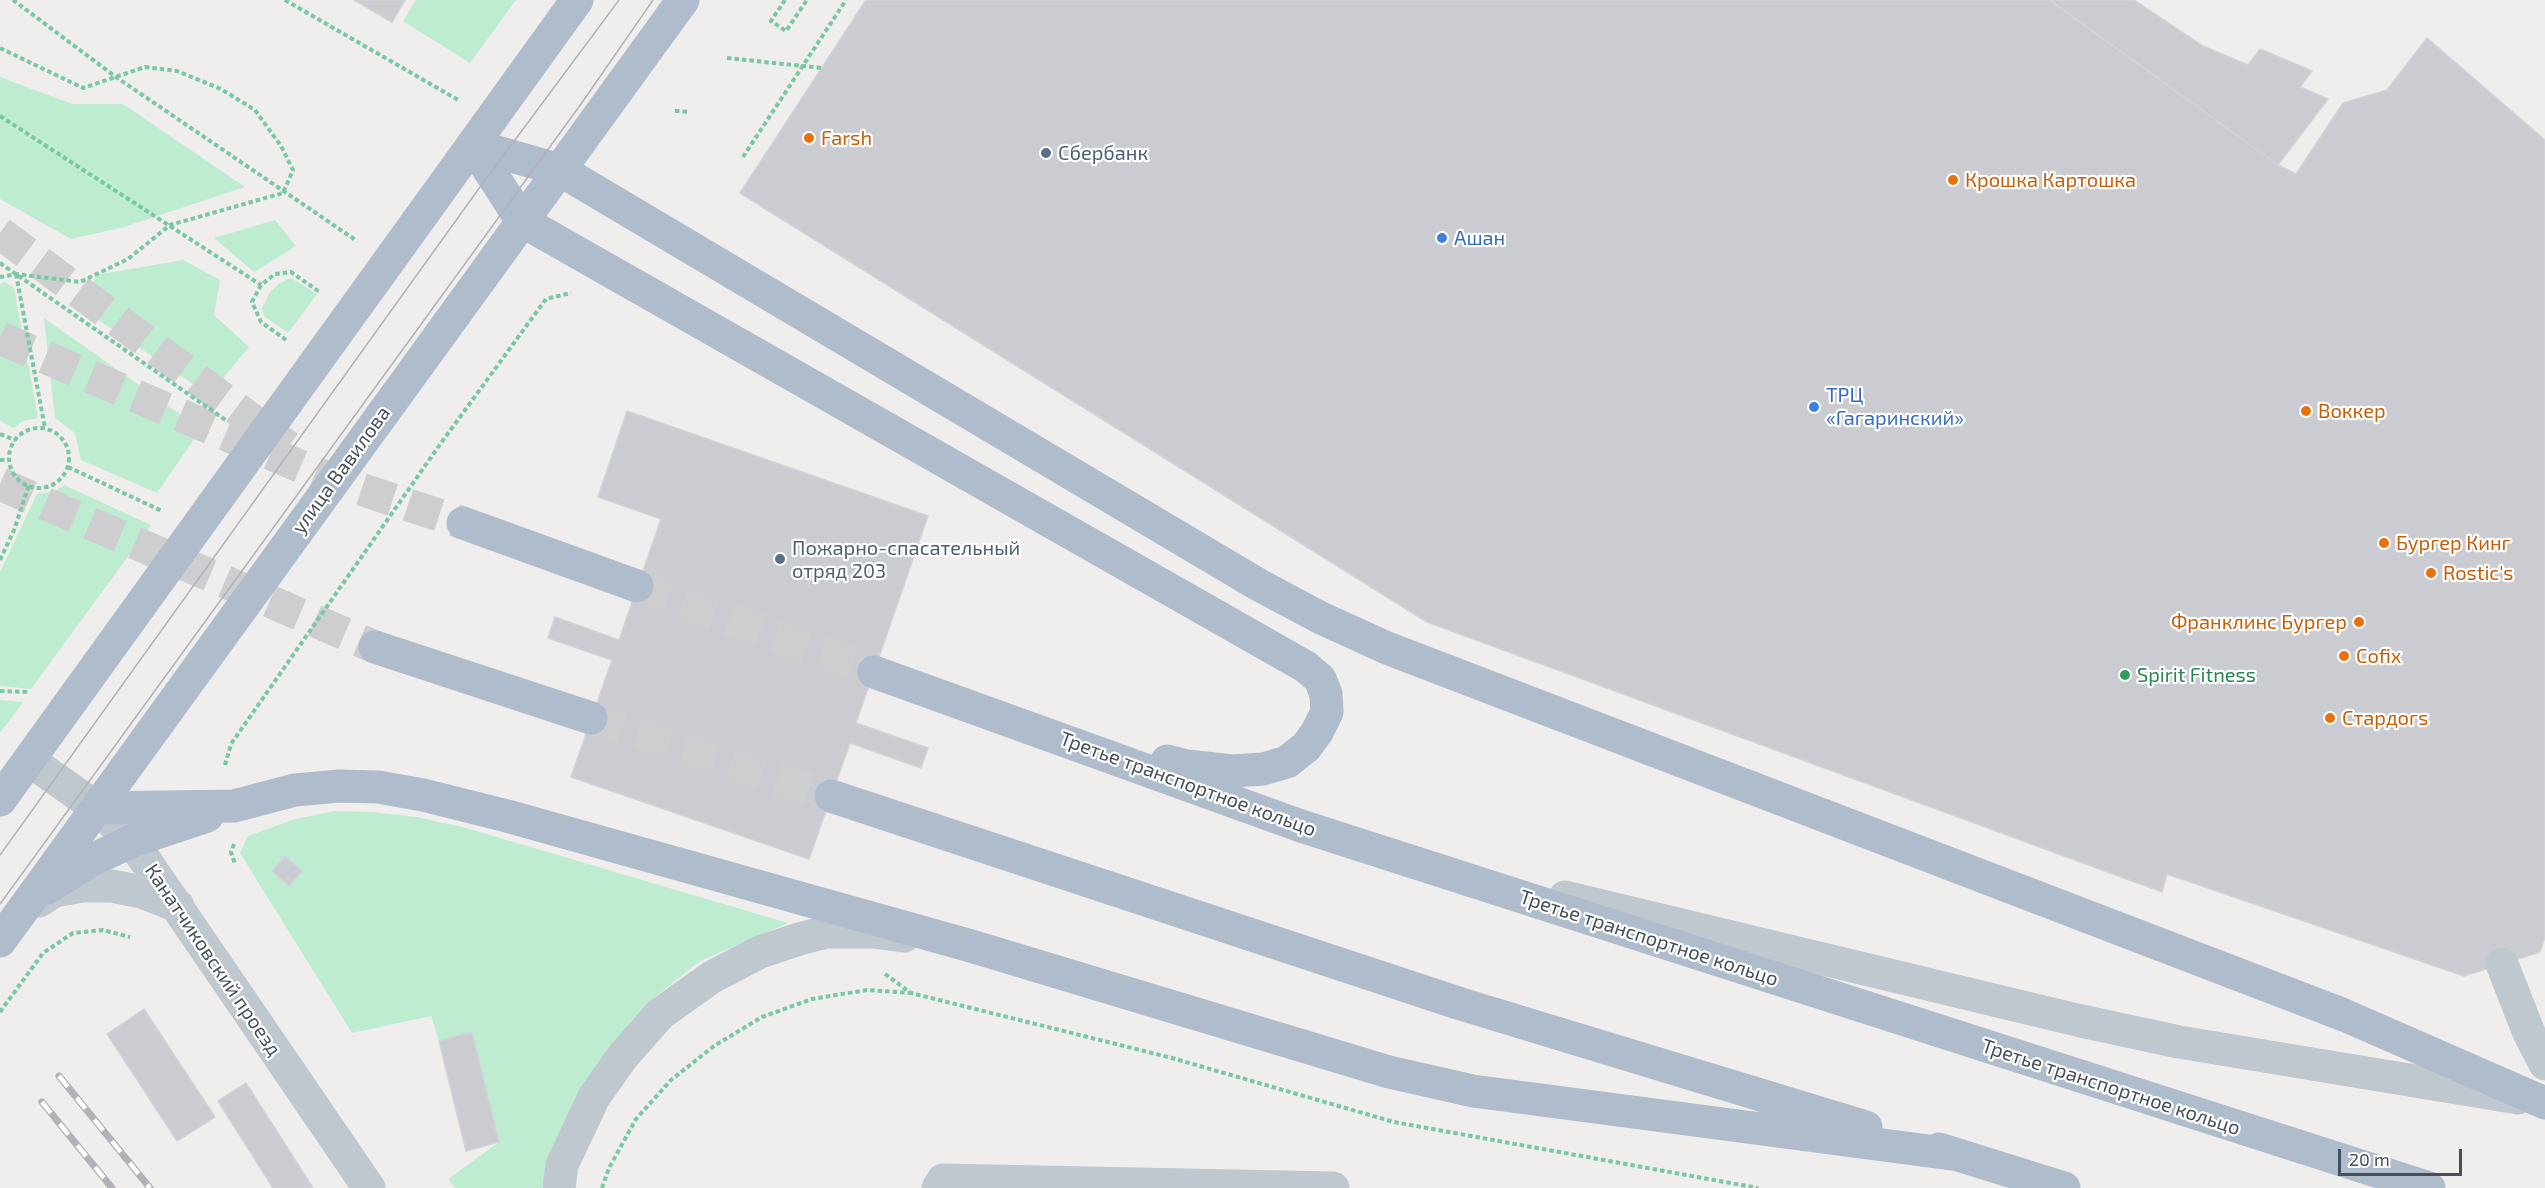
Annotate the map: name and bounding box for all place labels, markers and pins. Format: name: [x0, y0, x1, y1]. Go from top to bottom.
place label: Farsh: [821, 126, 872, 150]
marker: Farsh: [802, 131, 816, 145]
place label: Сбербанк: [1058, 141, 1148, 165]
marker: Сбербанк: [1039, 146, 1053, 160]
place label: Крошка Картошка: [1965, 168, 2136, 192]
marker: Крошка Картошка: [1946, 173, 1960, 187]
place label: Ашан: [1454, 226, 1505, 250]
marker: Ашан: [1435, 231, 1449, 245]
place label: ТРЦ «Гагаринский»: [1826, 383, 1964, 430]
place label: Воккер: [2318, 399, 2386, 423]
marker: ТРЦ «Гагаринский»: [1807, 400, 1821, 414]
marker: Воккер: [2299, 404, 2313, 418]
place label: Бургер Кинг: [2396, 531, 2511, 555]
place label: Пожарно-спасательный отряд 203: [792, 536, 1020, 583]
marker: Бургер Кинг: [2377, 536, 2391, 550]
marker: Пожарно-спасательный отряд 203: [773, 552, 787, 566]
place label: Rostic's: [2443, 561, 2513, 585]
marker: Rostic's: [2424, 566, 2438, 580]
place label: Франклинс Бургер: [2171, 610, 2347, 634]
marker: Франклинс Бургер: [2352, 615, 2366, 629]
place label: Cofix: [2356, 644, 2401, 668]
marker: Cofix: [2337, 649, 2351, 663]
place label: Spirit Fitness: [2137, 663, 2256, 687]
marker: Spirit Fitness: [2118, 668, 2132, 682]
place label: Стардогs: [2342, 706, 2428, 730]
marker: Стардогs: [2323, 711, 2337, 725]

